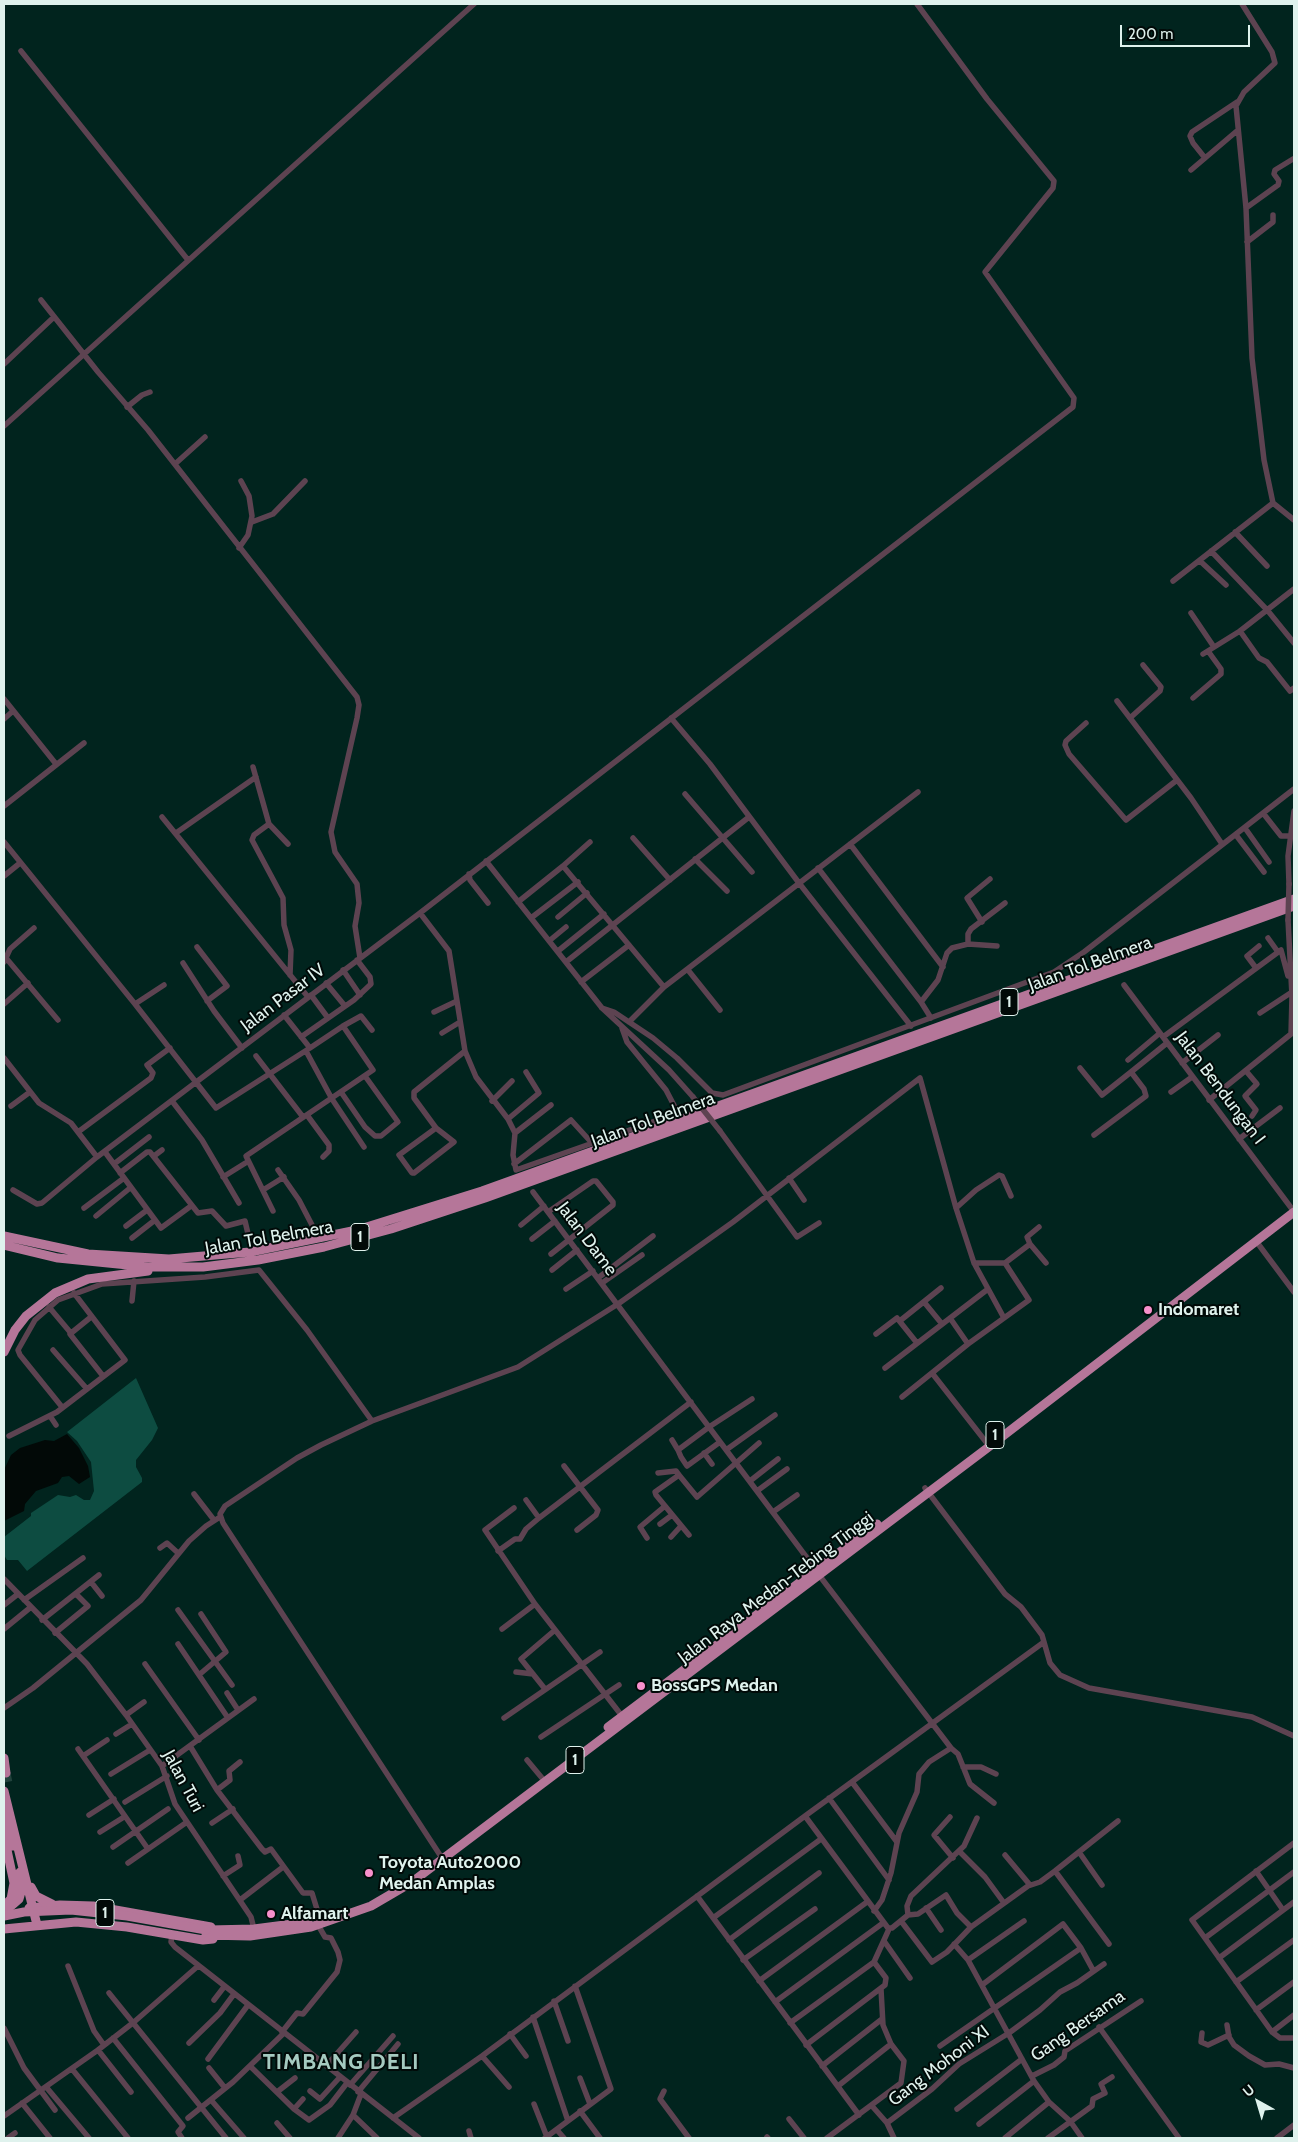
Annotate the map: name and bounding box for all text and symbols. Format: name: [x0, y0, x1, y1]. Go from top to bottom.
scale bar: [1123, 15, 1253, 47]
text: 200 m: [1128, 25, 1173, 43]
street label: Jalan Tol Belmera: [1025, 932, 1155, 996]
street label: Jalan Pasar IV: [237, 959, 329, 1037]
road number: 1: [1000, 989, 1018, 1016]
street label: Jalan Bendungan I: [1170, 1027, 1270, 1149]
street label: Jalan Tol Belmera: [588, 1088, 718, 1152]
street label: Jalan Dame: [552, 1198, 622, 1280]
street label: Jalan Tol Belmera: [203, 1216, 335, 1260]
road number: 1: [351, 1224, 369, 1250]
place label: Indomaret: [1158, 1299, 1239, 1321]
marker: Indomaret: [1142, 1304, 1154, 1316]
road number: 1: [986, 1422, 1004, 1448]
street label: Jalan Raya Medan-Tebing Tinggi: [674, 1507, 878, 1669]
place label: BossGPS Medan: [651, 1675, 778, 1697]
marker: BossGPS Medan: [635, 1680, 647, 1692]
street label: Jalan Turi: [158, 1746, 208, 1816]
road number: 1: [566, 1746, 584, 1774]
place label: Toyota Auto2000 Medan Amplas: [379, 1852, 521, 1895]
marker: Toyota Auto2000 Medan Amplas: [363, 1867, 375, 1879]
road number: 1: [96, 1900, 114, 1926]
place label: Alfamart: [281, 1903, 348, 1925]
marker: Alfamart: [265, 1908, 277, 1920]
street label: Gang Bersama: [1027, 1986, 1129, 2066]
street label: Gang Mohoni XI: [884, 2021, 994, 2111]
district label: TIMBANG DELI: [261, 2050, 421, 2076]
north arrow: [1233, 2077, 1283, 2127]
text: U: [1239, 2080, 1258, 2101]

